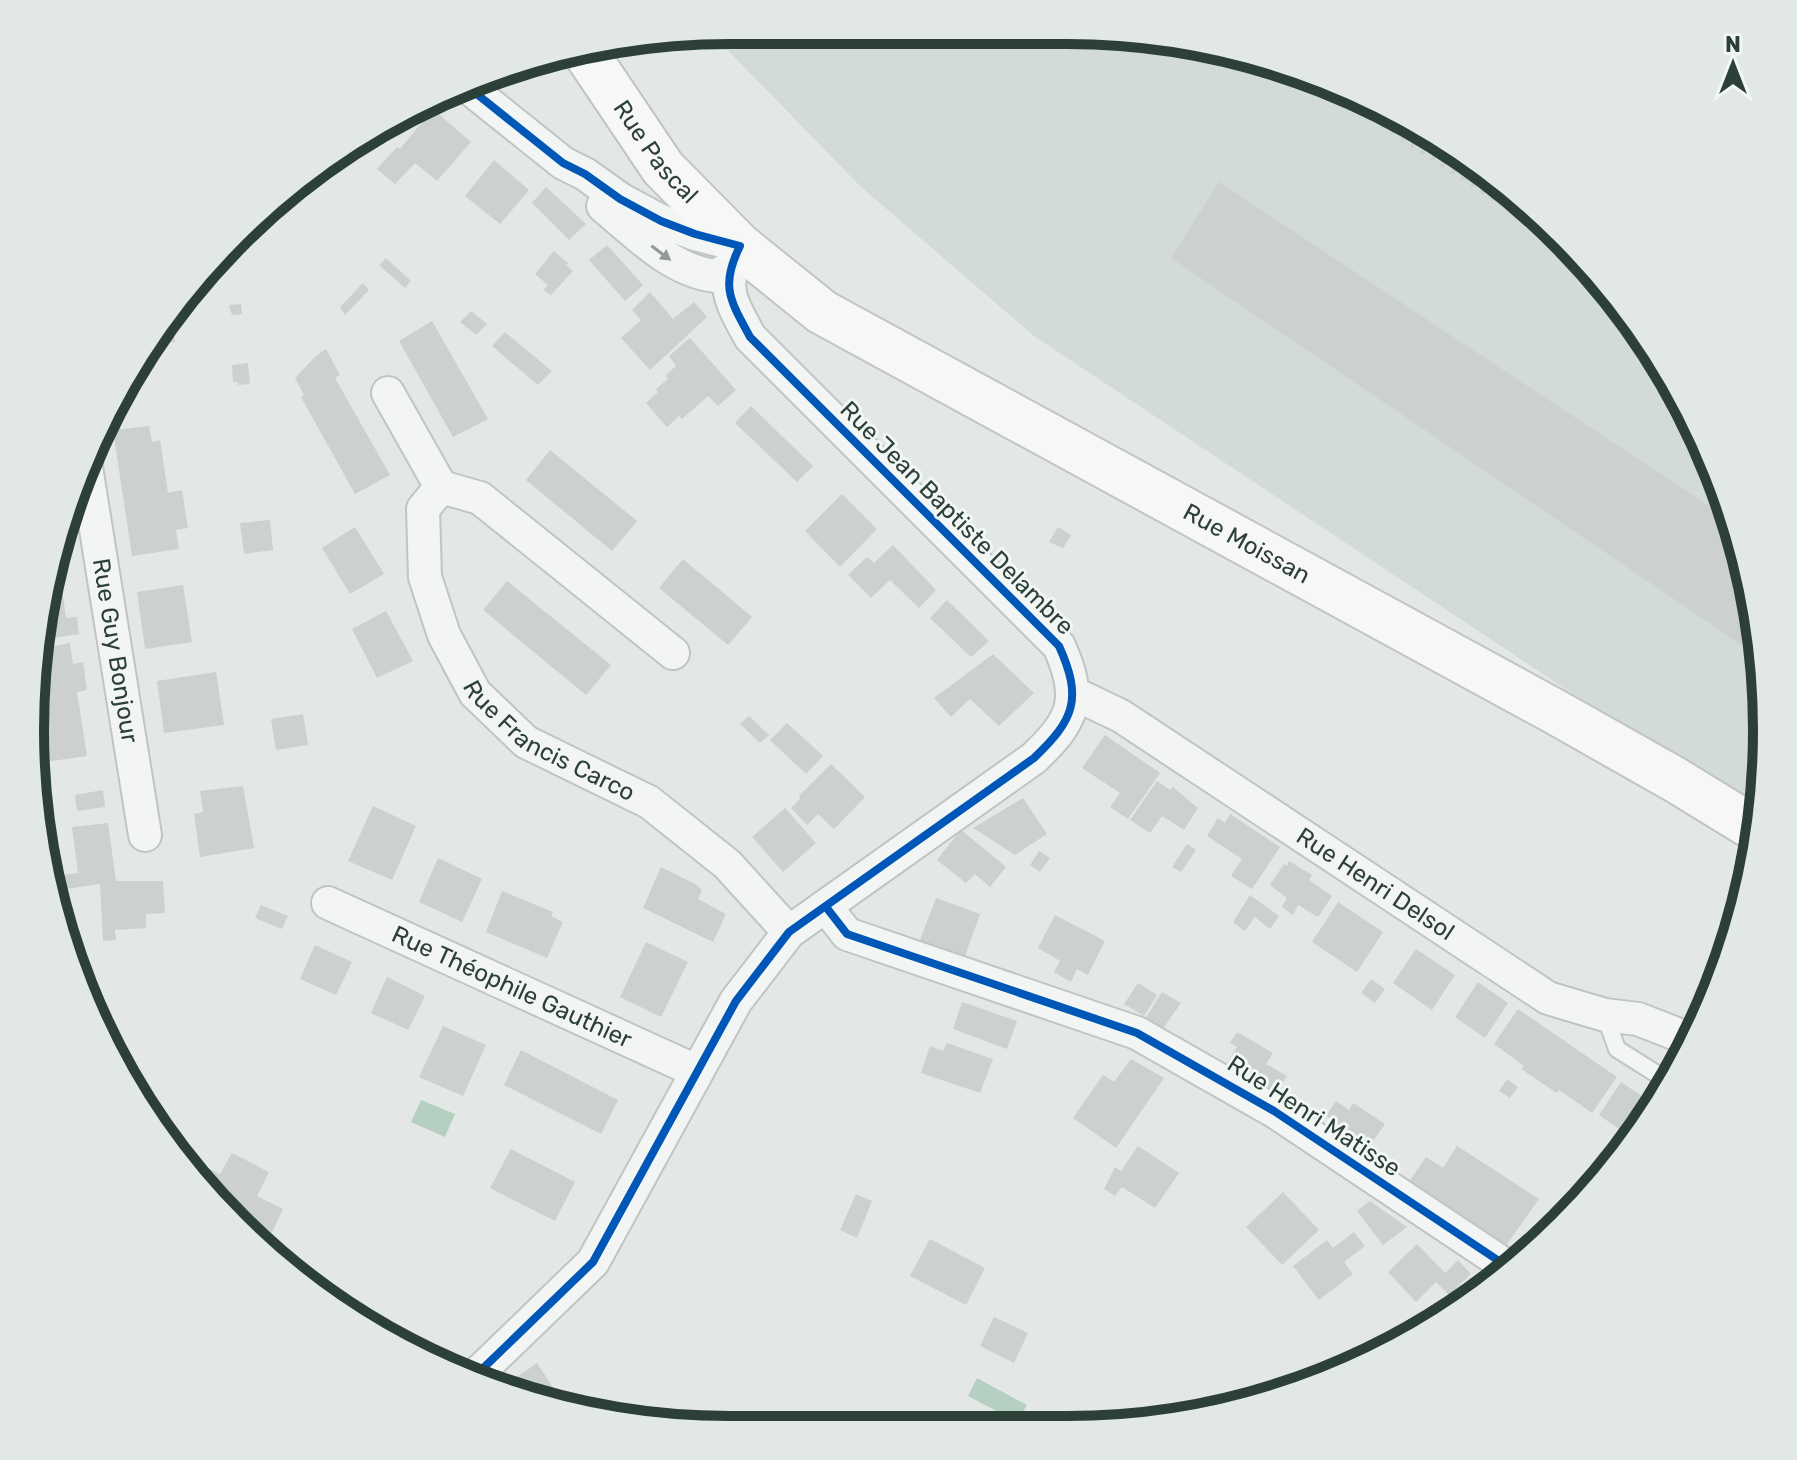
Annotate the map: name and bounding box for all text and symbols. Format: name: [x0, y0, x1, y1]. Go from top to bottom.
north arrow: [1693, 24, 1773, 104]
text: N: [1725, 31, 1741, 58]
street label: Rue Pascal: [607, 95, 704, 209]
one-way arrow: [651, 244, 671, 260]
street label: Rue Jean Baptiste Delambre: [835, 396, 1079, 640]
street label: Rue Moissan: [1178, 498, 1315, 589]
street label: Rue Guy Bonjour: [87, 556, 144, 745]
street label: Rue Francis Carco: [457, 676, 639, 807]
street label: Rue Henri Delsol: [1291, 822, 1459, 946]
street label: Rue Théophile Gauthier: [387, 920, 636, 1054]
street label: Rue Henri Matisse: [1222, 1050, 1406, 1182]

